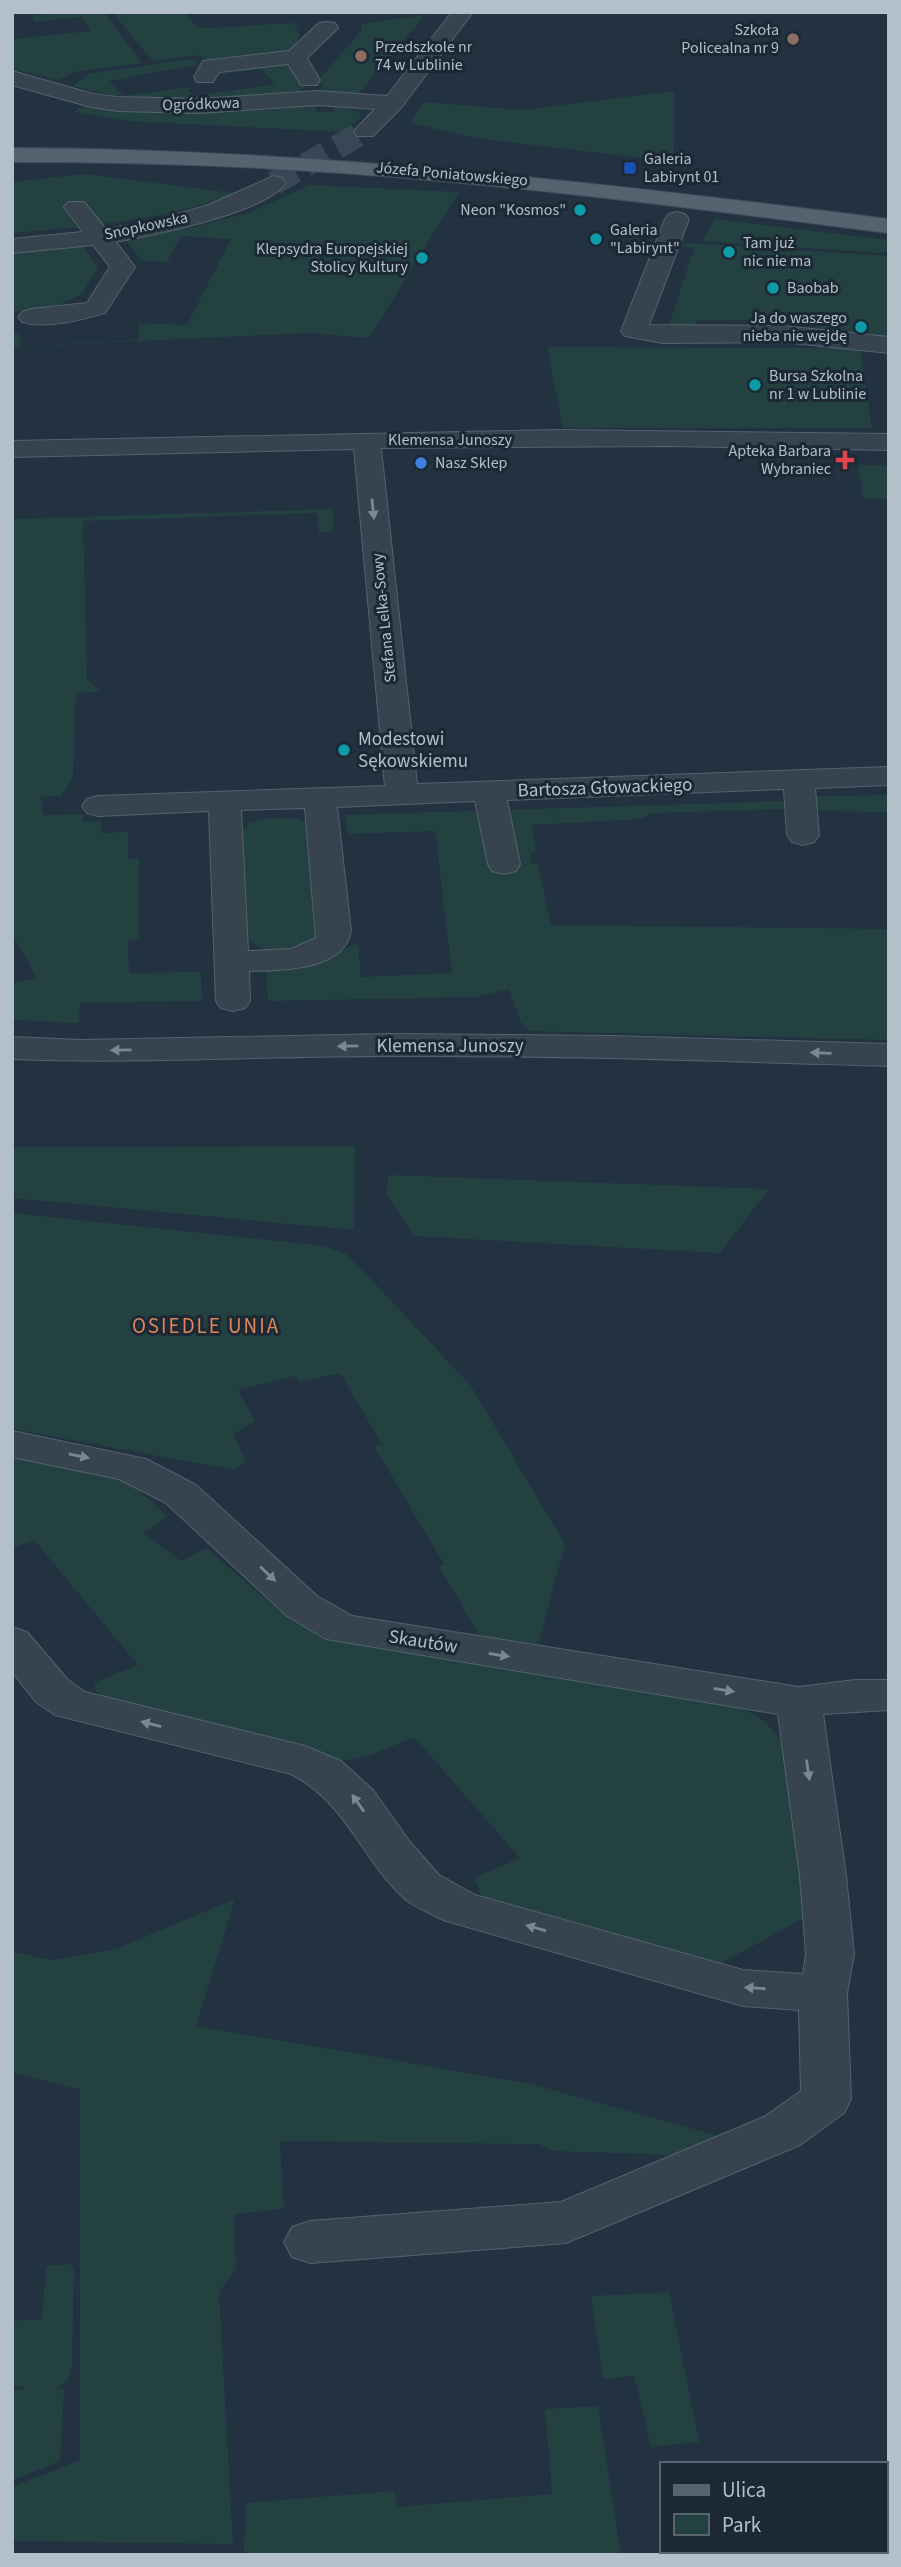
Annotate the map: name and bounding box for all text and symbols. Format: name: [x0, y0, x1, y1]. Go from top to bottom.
place label: Szkoła Policealna nr 9: [681, 19, 779, 59]
marker: Szkoła Policealna nr 9: [785, 31, 801, 47]
place label: Przedszkole nr 74 w Lublinie: [375, 36, 473, 76]
marker: Przedszkole nr 74 w Lublinie: [353, 48, 369, 64]
street label: Ogródkowa: [162, 92, 240, 116]
place label: Galeria Labirynt 01: [644, 148, 719, 188]
street label: Józefa Poniatowskiego: [375, 156, 529, 192]
marker: Galeria Labirynt 01: [622, 160, 638, 176]
place label: Neon "Kosmos": [460, 199, 566, 221]
marker: Neon "Kosmos": [572, 202, 588, 218]
street label: Snopkowska: [102, 206, 190, 246]
place label: Galeria "Labirynt": [610, 219, 680, 259]
marker: Galeria "Labirynt": [588, 231, 604, 247]
place label: Tam już nic nie ma: [743, 232, 811, 272]
place label: Klepsydra Europejskiej Stolicy Kultury: [256, 238, 409, 278]
marker: Tam już nic nie ma: [721, 244, 737, 260]
marker: Klepsydra Europejskiej Stolicy Kultury: [414, 250, 430, 266]
place label: Baobab: [787, 277, 839, 299]
marker: Baobab: [765, 280, 781, 296]
place label: Ja do waszego nieba nie wejdę: [743, 307, 847, 347]
marker: Ja do waszego nieba nie wejdę: [853, 319, 869, 335]
place label: Bursa Szkolna nr 1 w Lublinie: [769, 365, 866, 405]
marker: Bursa Szkolna nr 1 w Lublinie: [747, 377, 763, 393]
street label: Klemensa Junoszy: [388, 429, 512, 451]
place label: Apteka Barbara Wybraniec: [729, 440, 831, 480]
place label: Nasz Sklep: [435, 452, 508, 474]
marker: Apteka Barbara Wybraniec: [837, 452, 853, 468]
marker: Nasz Sklep: [413, 455, 429, 471]
one-way arrow: [368, 498, 379, 520]
street label: Stefana Lelka-Sowy: [366, 552, 402, 684]
place label: Modestowi Sękowskiemu: [358, 726, 468, 775]
marker: Modestowi Sękowskiemu: [336, 742, 352, 758]
street label: Bartosza Głowackiego: [517, 771, 693, 805]
street label: Klemensa Junoszy: [376, 1033, 524, 1060]
one-way arrow: [337, 1040, 359, 1052]
one-way arrow: [109, 1045, 131, 1056]
one-way arrow: [809, 1047, 831, 1058]
district label: OSIEDLE UNIA: [132, 1311, 280, 1341]
one-way arrow: [68, 1451, 90, 1462]
one-way arrow: [259, 1566, 276, 1582]
street label: Skautów: [387, 1623, 460, 1661]
one-way arrow: [488, 1650, 510, 1661]
one-way arrow: [713, 1685, 735, 1696]
one-way arrow: [140, 1718, 162, 1729]
one-way arrow: [803, 1759, 814, 1781]
one-way arrow: [351, 1794, 365, 1812]
one-way arrow: [525, 1923, 546, 1933]
one-way arrow: [743, 1983, 765, 1994]
legend: [660, 2462, 887, 2553]
text: Ulica: [722, 2475, 766, 2505]
text: Park: [722, 2510, 762, 2540]

